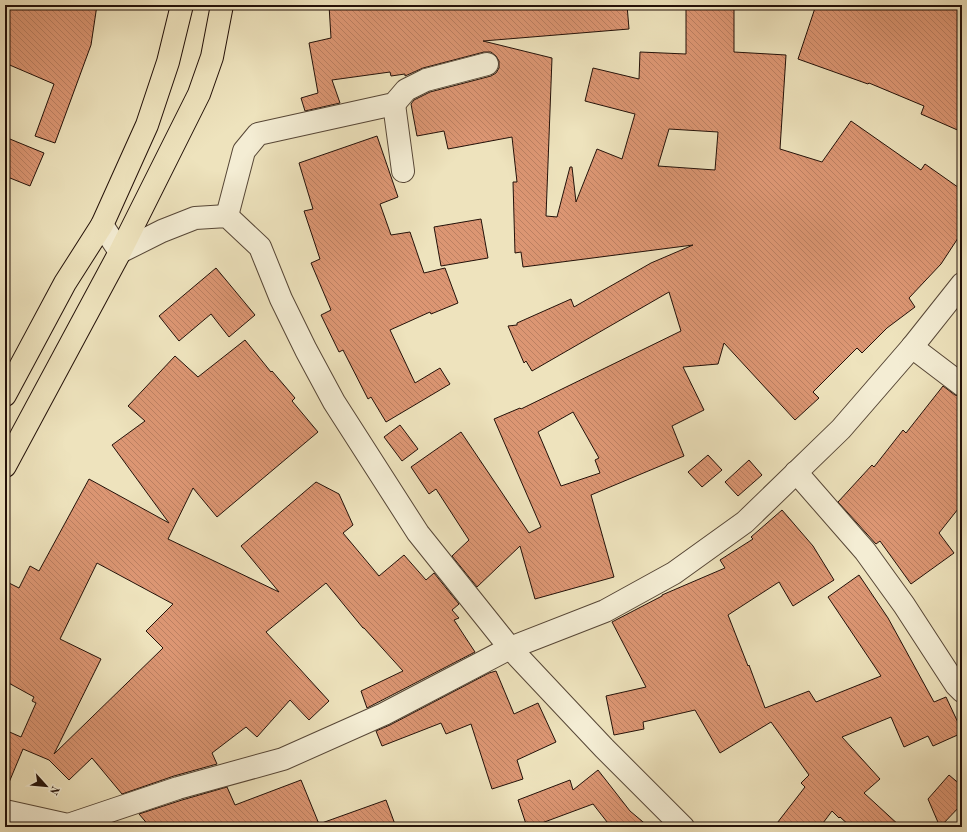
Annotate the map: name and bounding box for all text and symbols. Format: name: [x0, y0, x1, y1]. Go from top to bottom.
north arrow: [26, 766, 66, 806]
text: N: [46, 784, 60, 797]

